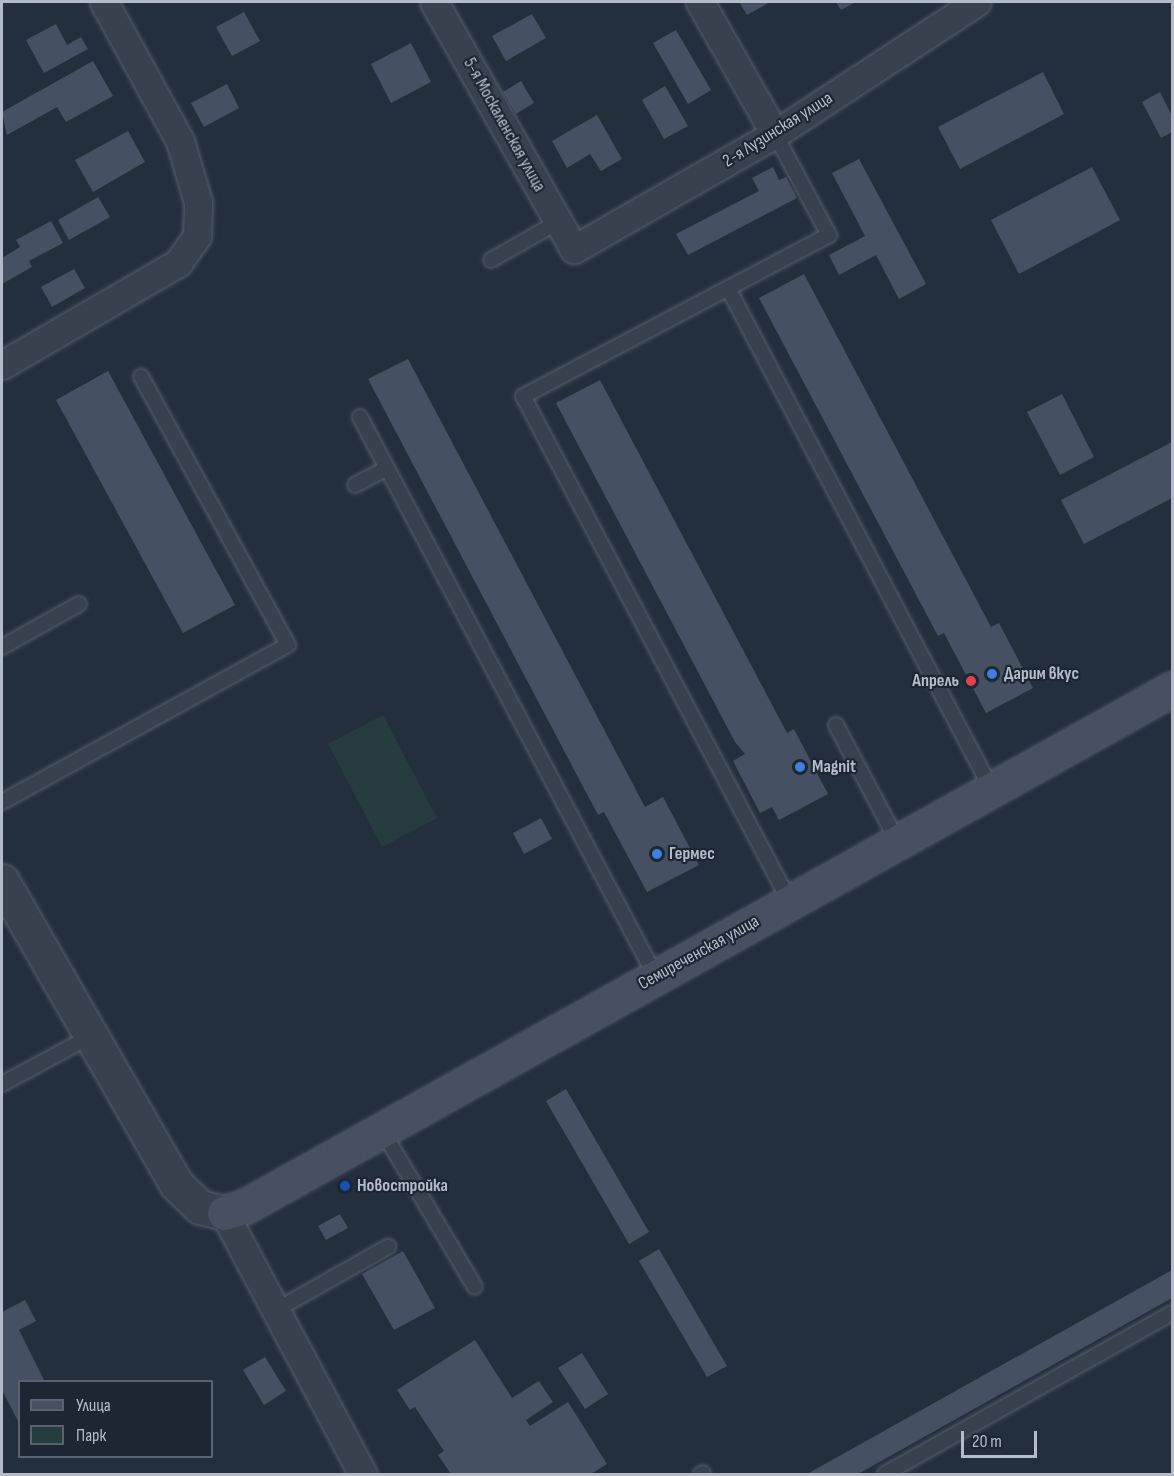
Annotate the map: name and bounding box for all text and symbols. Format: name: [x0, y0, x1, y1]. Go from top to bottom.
street label: 5-я Москаленская улица: [458, 54, 550, 196]
street label: 2-я Лузинская улица: [719, 88, 837, 172]
place label: Дарим вкус: [1004, 663, 1079, 685]
marker: Дарим вкус: [985, 667, 999, 681]
place label: Апрель: [912, 670, 959, 692]
marker: Апрель: [964, 674, 978, 688]
place label: Magnit: [812, 756, 856, 778]
marker: Magnit: [793, 760, 807, 774]
place label: Гермес: [669, 843, 715, 865]
marker: Гермес: [650, 847, 664, 861]
street label: Семиреченская улица: [635, 911, 763, 995]
place label: Новостройка: [357, 1175, 448, 1197]
marker: Новостройка: [338, 1179, 352, 1193]
legend: [18, 1380, 213, 1458]
text: Улица: [76, 1395, 111, 1416]
scale bar: [964, 1419, 1040, 1457]
text: Парк: [76, 1425, 106, 1446]
text: 20 m: [972, 1431, 1002, 1452]

